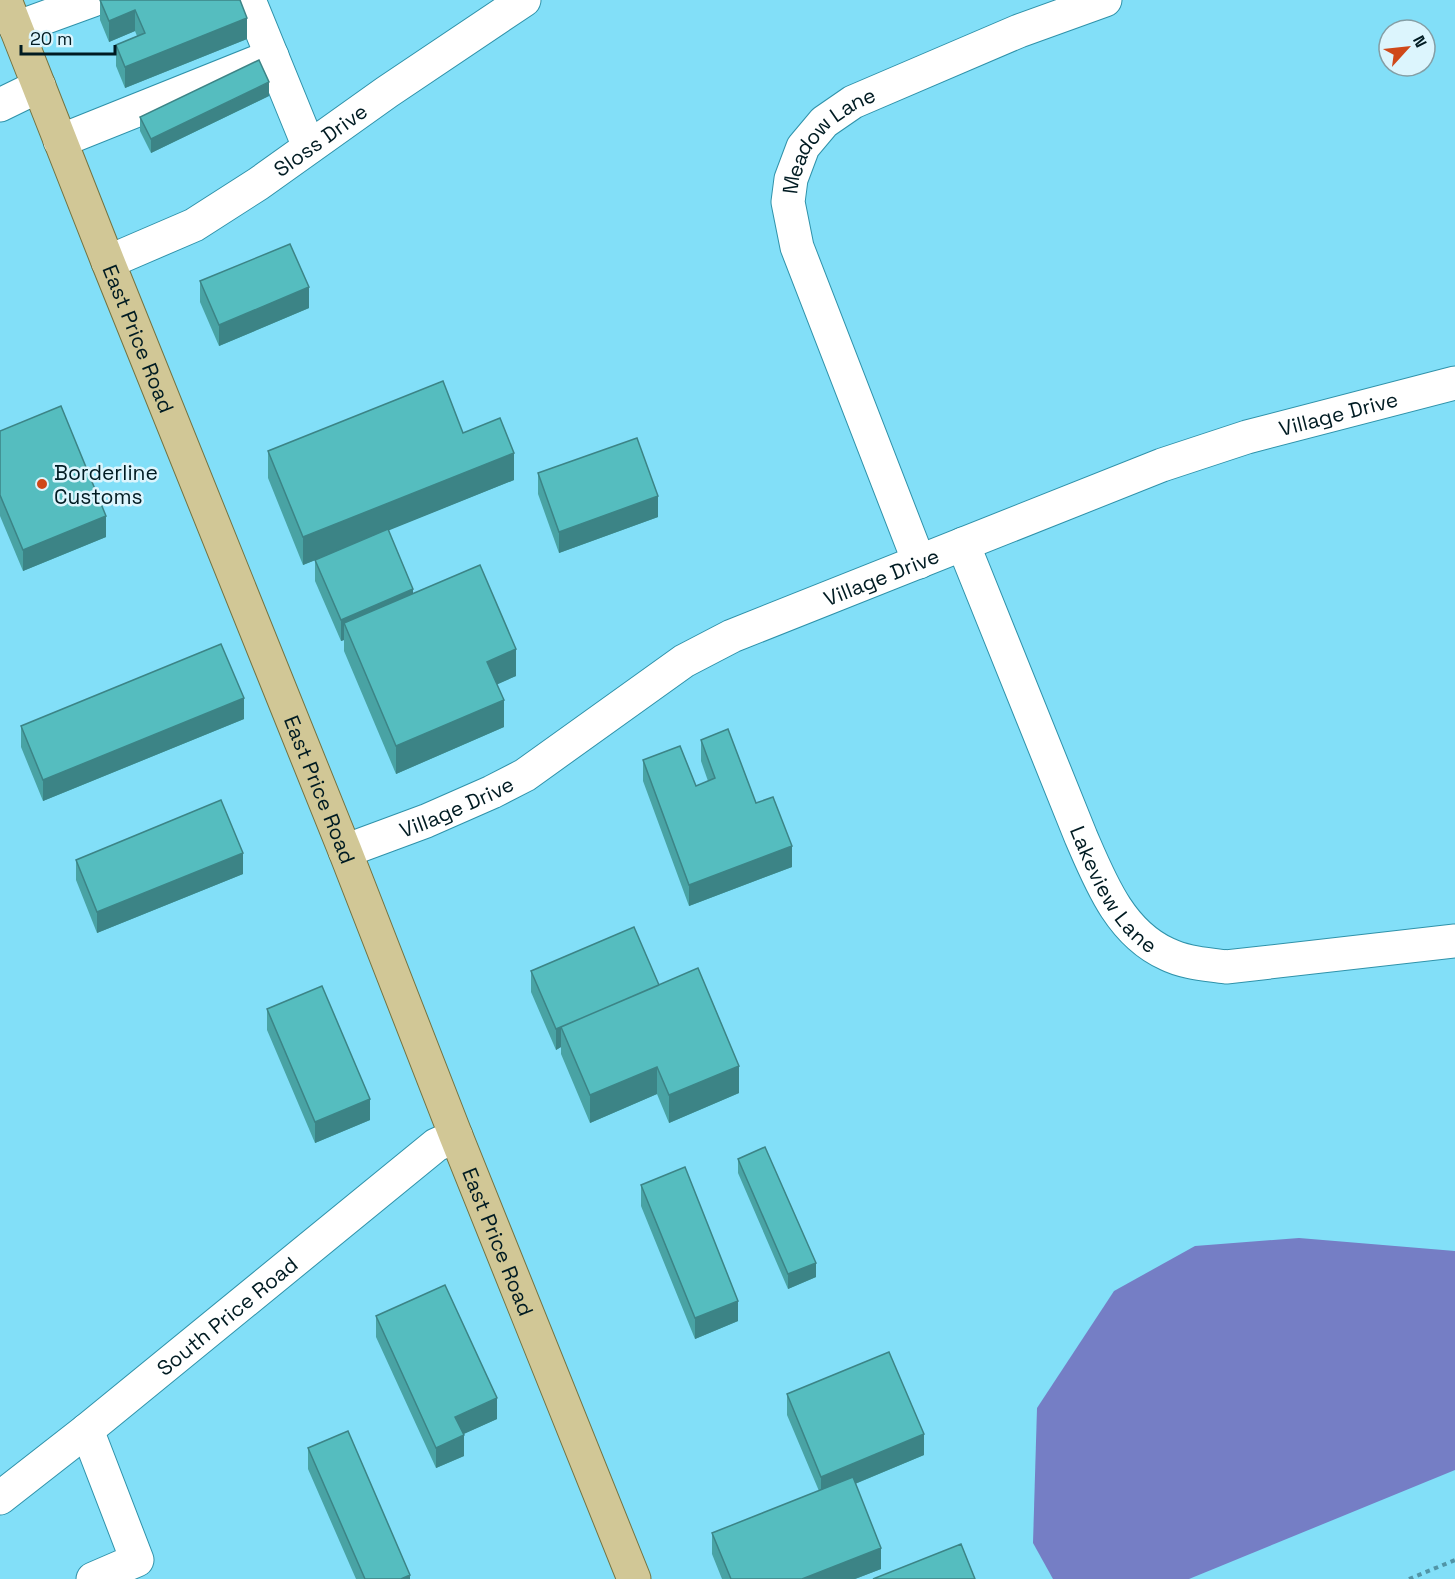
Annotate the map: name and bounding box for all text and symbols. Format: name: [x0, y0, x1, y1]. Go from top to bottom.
scale bar: [21, 18, 116, 56]
north arrow: [1377, 18, 1437, 78]
text: 20 m: [30, 27, 73, 50]
text: N: [1408, 32, 1432, 51]
street label: Meadow Lane: [776, 81, 879, 195]
street label: Sloss Drive: [268, 97, 372, 182]
street label: East Price Road: [97, 260, 181, 417]
street label: Village Drive: [1276, 385, 1401, 442]
place label: Borderline Customs: [54, 459, 158, 510]
marker: Borderline Customs: [35, 477, 49, 491]
street label: Village Drive: [820, 542, 943, 612]
street label: East Price Road: [278, 711, 362, 867]
street label: Village Drive: [396, 770, 518, 843]
street label: Lakeview Lane: [1064, 822, 1163, 959]
street label: East Price Road: [457, 1163, 540, 1320]
street label: South Price Road: [151, 1250, 303, 1381]

